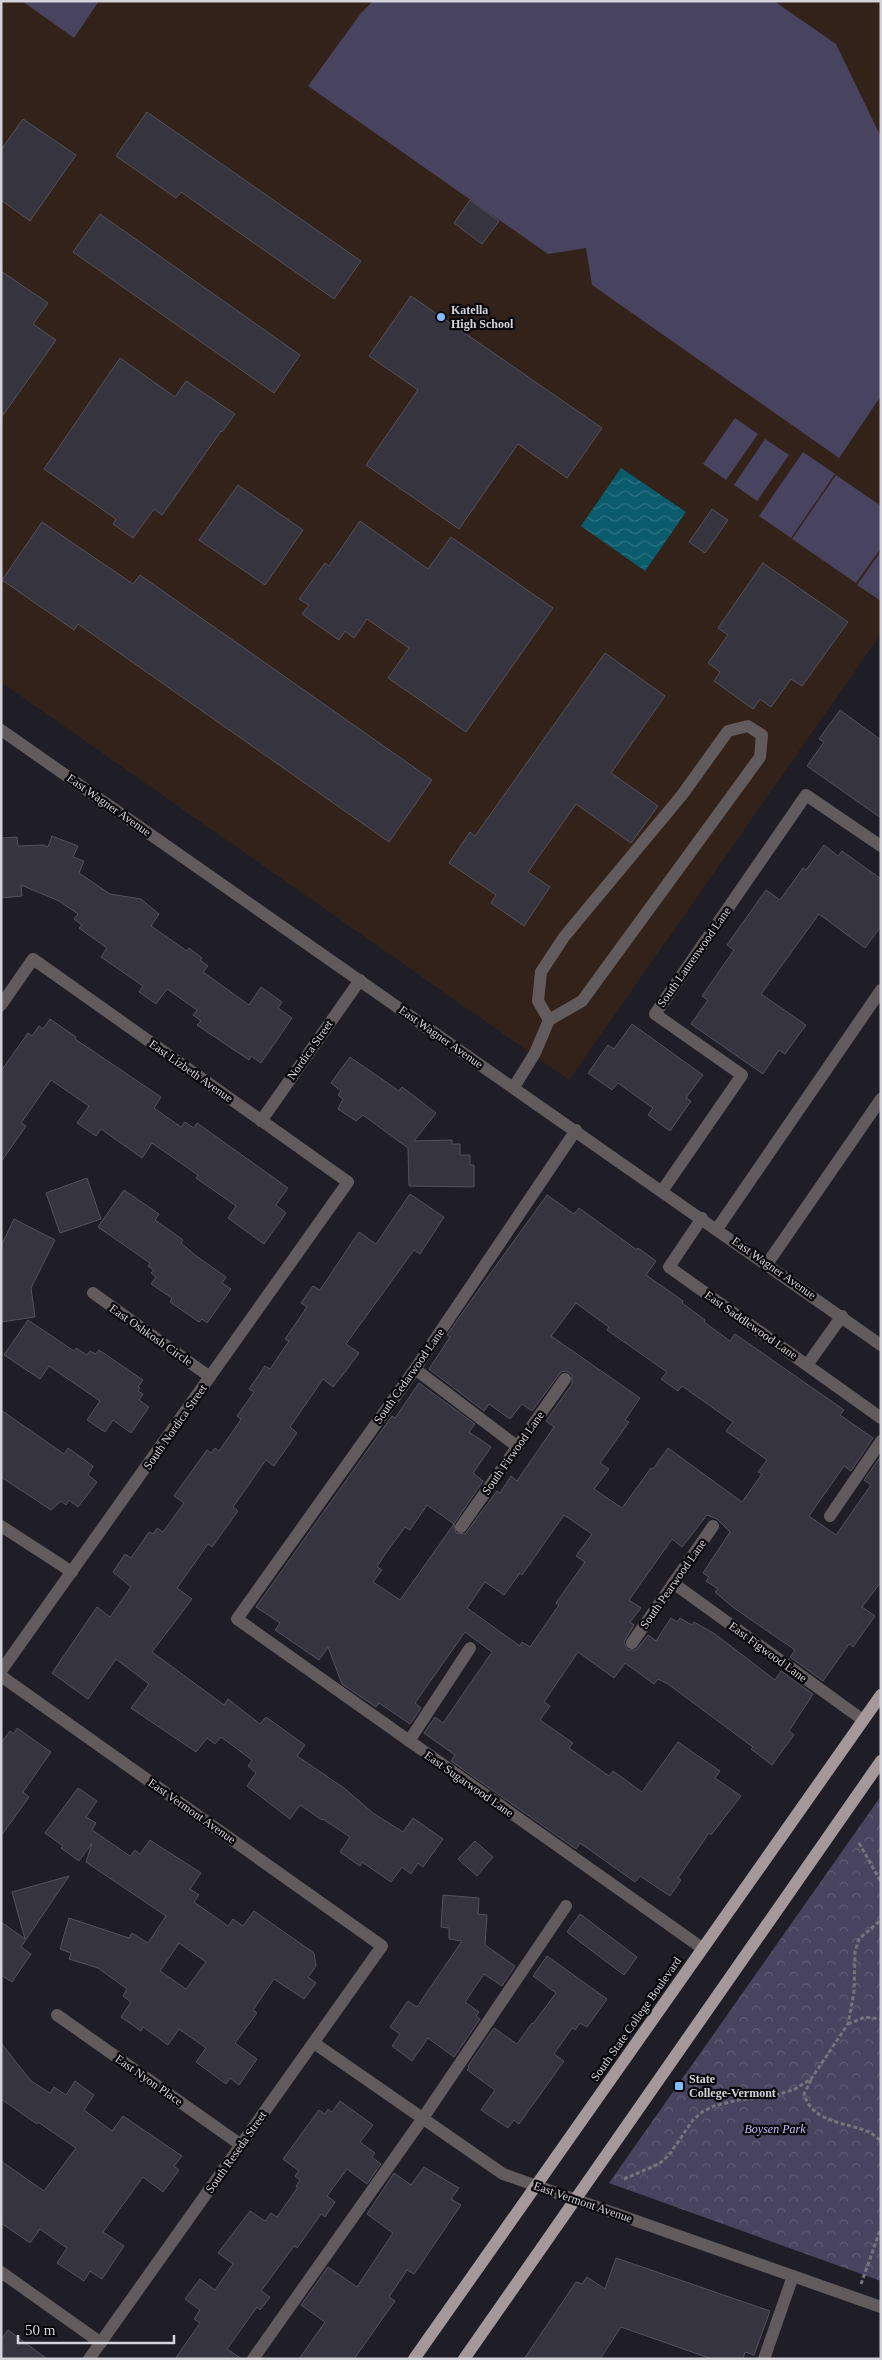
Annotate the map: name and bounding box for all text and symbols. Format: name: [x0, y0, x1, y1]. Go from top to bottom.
place label: Katella High School: [451, 303, 514, 331]
marker: Katella High School: [435, 311, 447, 323]
street label: East Wagner Avenue: [64, 771, 154, 839]
street label: South Laurenwood Lane: [654, 904, 734, 1010]
street label: East Wagner Avenue: [396, 1003, 486, 1071]
street label: Nordica Street: [284, 1017, 336, 1083]
street label: East Lizbeth Avenue: [146, 1037, 236, 1105]
street label: East Wagner Avenue: [729, 1234, 819, 1302]
street label: East Saddlewood Lane: [702, 1288, 800, 1362]
street label: East Oshkosh Circle: [107, 1301, 195, 1369]
street label: South Cedarwood Lane: [371, 1326, 447, 1426]
street label: South Nordica Street: [140, 1381, 210, 1472]
street label: South Firwood Lane: [479, 1409, 547, 1497]
street label: South Pearwood Lane: [637, 1537, 709, 1631]
street label: East Figwood Lane: [726, 1619, 810, 1685]
street label: East Sugarwood Lane: [422, 1748, 516, 1820]
street label: East Vermont Avenue: [146, 1776, 238, 1846]
street label: South State College Boulevard: [588, 1954, 684, 2084]
street label: East Nyon Place: [113, 2052, 185, 2108]
place label: State College-Vermont: [689, 2072, 776, 2100]
marker: State College-Vermont: [673, 2080, 685, 2092]
street label: South Reseda Street: [203, 2108, 270, 2196]
park label: Boysen Park: [745, 2122, 806, 2136]
street label: East Vermont Avenue: [532, 2179, 634, 2225]
scale bar: [18, 2312, 174, 2344]
text: 50 m: [25, 2322, 56, 2338]

